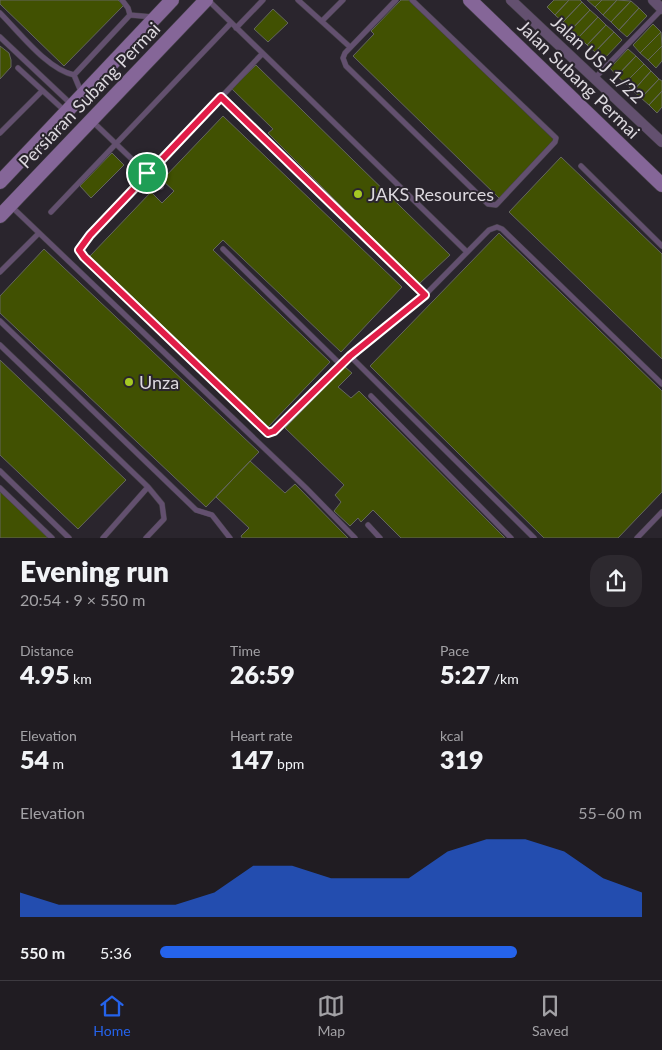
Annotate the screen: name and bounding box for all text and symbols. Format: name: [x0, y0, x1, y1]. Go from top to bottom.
street label: Jalan USJ 1/22: [547, 10, 649, 108]
street label: Jalan Subang Permai: [513, 15, 645, 143]
street label: Persiaran Subang Permai: [14, 17, 164, 173]
pin: [126, 152, 168, 194]
icon: arrive: [133, 159, 161, 187]
place label: JAKS Resources: [368, 183, 494, 205]
marker: JAKS Resources: [352, 188, 364, 200]
place label: Unza: [139, 371, 179, 393]
marker: Unza: [123, 376, 135, 388]
text: Evening run: [20, 554, 169, 588]
button: share: [590, 555, 642, 607]
text: 20:54 · 9 × 550 m: [20, 590, 145, 609]
text: Distance: [20, 642, 74, 659]
text: Time: [230, 642, 261, 659]
text: Pace: [440, 642, 469, 659]
text: 4.95: [20, 659, 69, 689]
text: 26:59: [230, 659, 295, 689]
text: 5:27: [440, 659, 490, 689]
text: km: [69, 670, 92, 687]
text: /km: [490, 670, 519, 687]
text: Elevation: [20, 727, 77, 744]
text: Heart rate: [230, 727, 293, 744]
text: kcal: [440, 727, 464, 744]
text: 54: [20, 744, 49, 774]
text: 147: [230, 744, 274, 774]
text: 319: [440, 744, 484, 774]
text: m: [49, 755, 64, 772]
text: bpm: [274, 755, 304, 772]
text: Elevation: [20, 803, 85, 822]
text: 55–60 m: [578, 803, 642, 822]
text: 550 m: [20, 943, 65, 962]
text: 5:36: [100, 943, 132, 962]
tab: Home: [93, 992, 131, 1039]
tab: Map: [317, 992, 345, 1039]
tab: Saved: [532, 992, 569, 1039]

